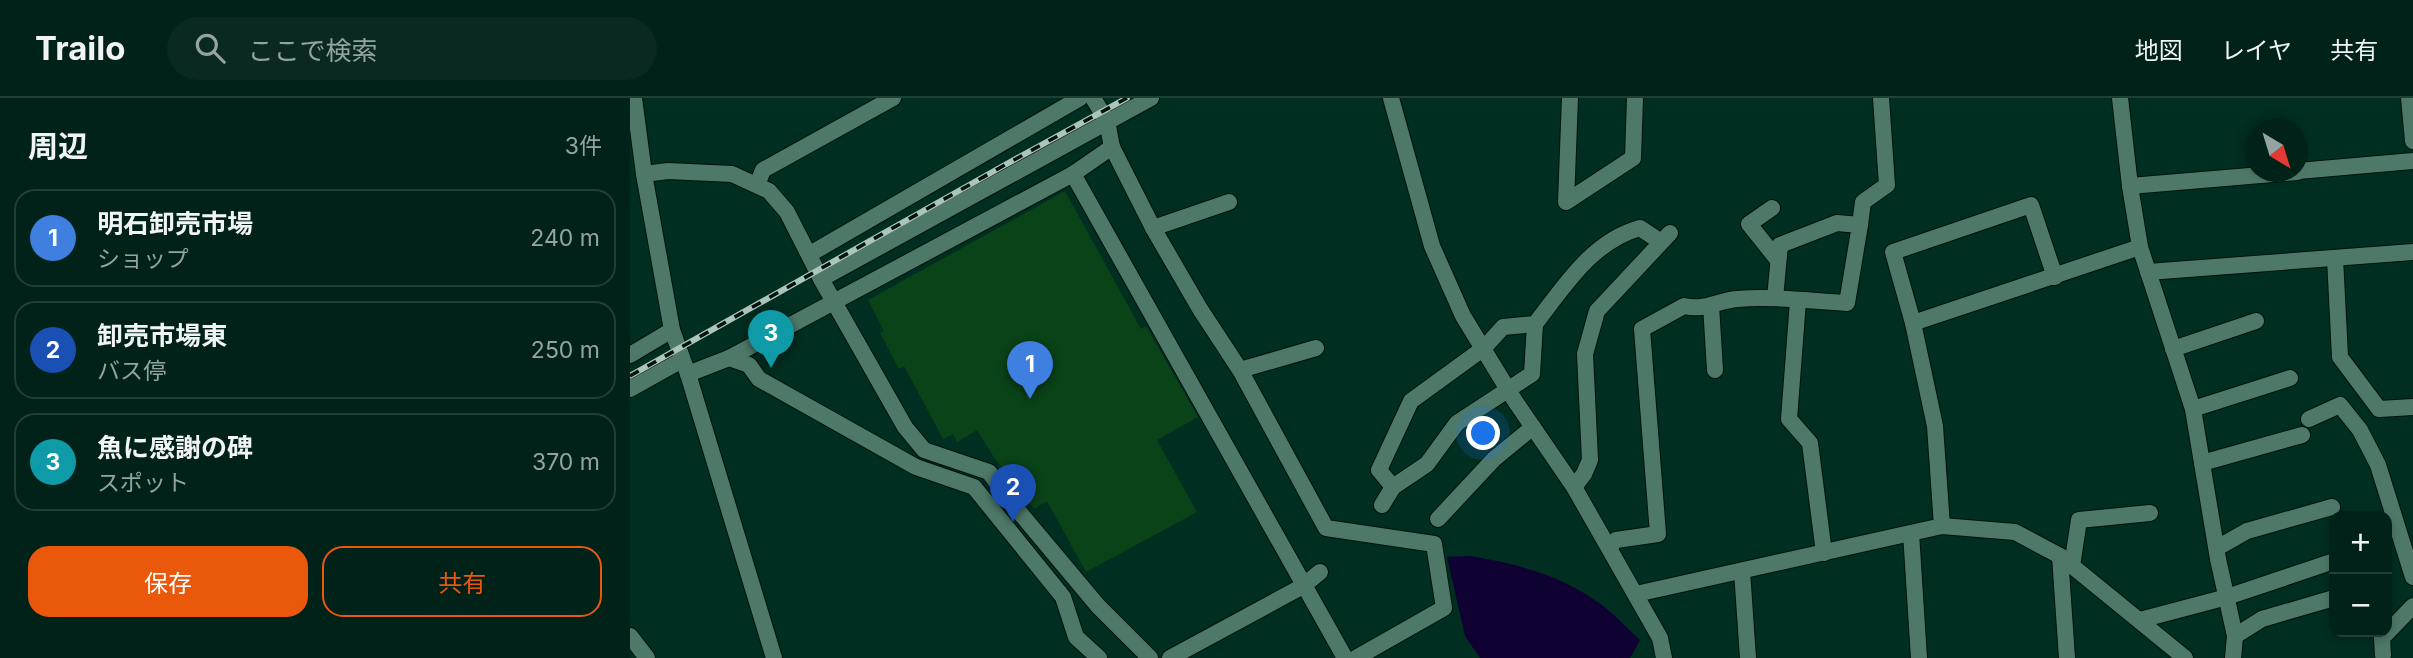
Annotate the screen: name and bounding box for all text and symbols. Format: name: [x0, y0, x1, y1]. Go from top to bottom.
search box: [167, 17, 657, 80]
text: Trailo: [35, 28, 125, 68]
icon: search: [191, 29, 229, 67]
text: ここで検索: [247, 35, 377, 66]
text: 地図: [2135, 36, 2183, 65]
text: レイヤ: [2221, 36, 2292, 65]
text: 共有: [2330, 36, 2378, 65]
north arrow: [2245, 119, 2308, 182]
text: 周辺: [28, 128, 88, 164]
text: 3件: [565, 132, 602, 160]
text: 明石卸売市場: [97, 208, 253, 239]
text: 1: [48, 224, 58, 252]
text: 240 m: [530, 224, 600, 252]
text: ショップ: [97, 245, 189, 273]
pin: 3: [748, 310, 794, 368]
text: 卸売市場東: [97, 320, 227, 351]
text: 2: [46, 336, 60, 364]
text: 250 m: [531, 336, 600, 364]
pin: 1: [1007, 341, 1053, 399]
text: バス停: [97, 357, 166, 385]
your location: [1466, 416, 1500, 450]
text: 魚に感謝の碑: [97, 432, 253, 463]
text: 3: [46, 448, 60, 476]
text: 370 m: [532, 448, 600, 476]
pin: 2: [990, 464, 1036, 522]
text: スポット: [97, 469, 189, 497]
map controls: [2329, 511, 2392, 637]
button: +: [2329, 511, 2392, 574]
button: 保存: [28, 546, 308, 617]
button: 共有: [322, 546, 602, 617]
button: −: [2329, 574, 2392, 637]

